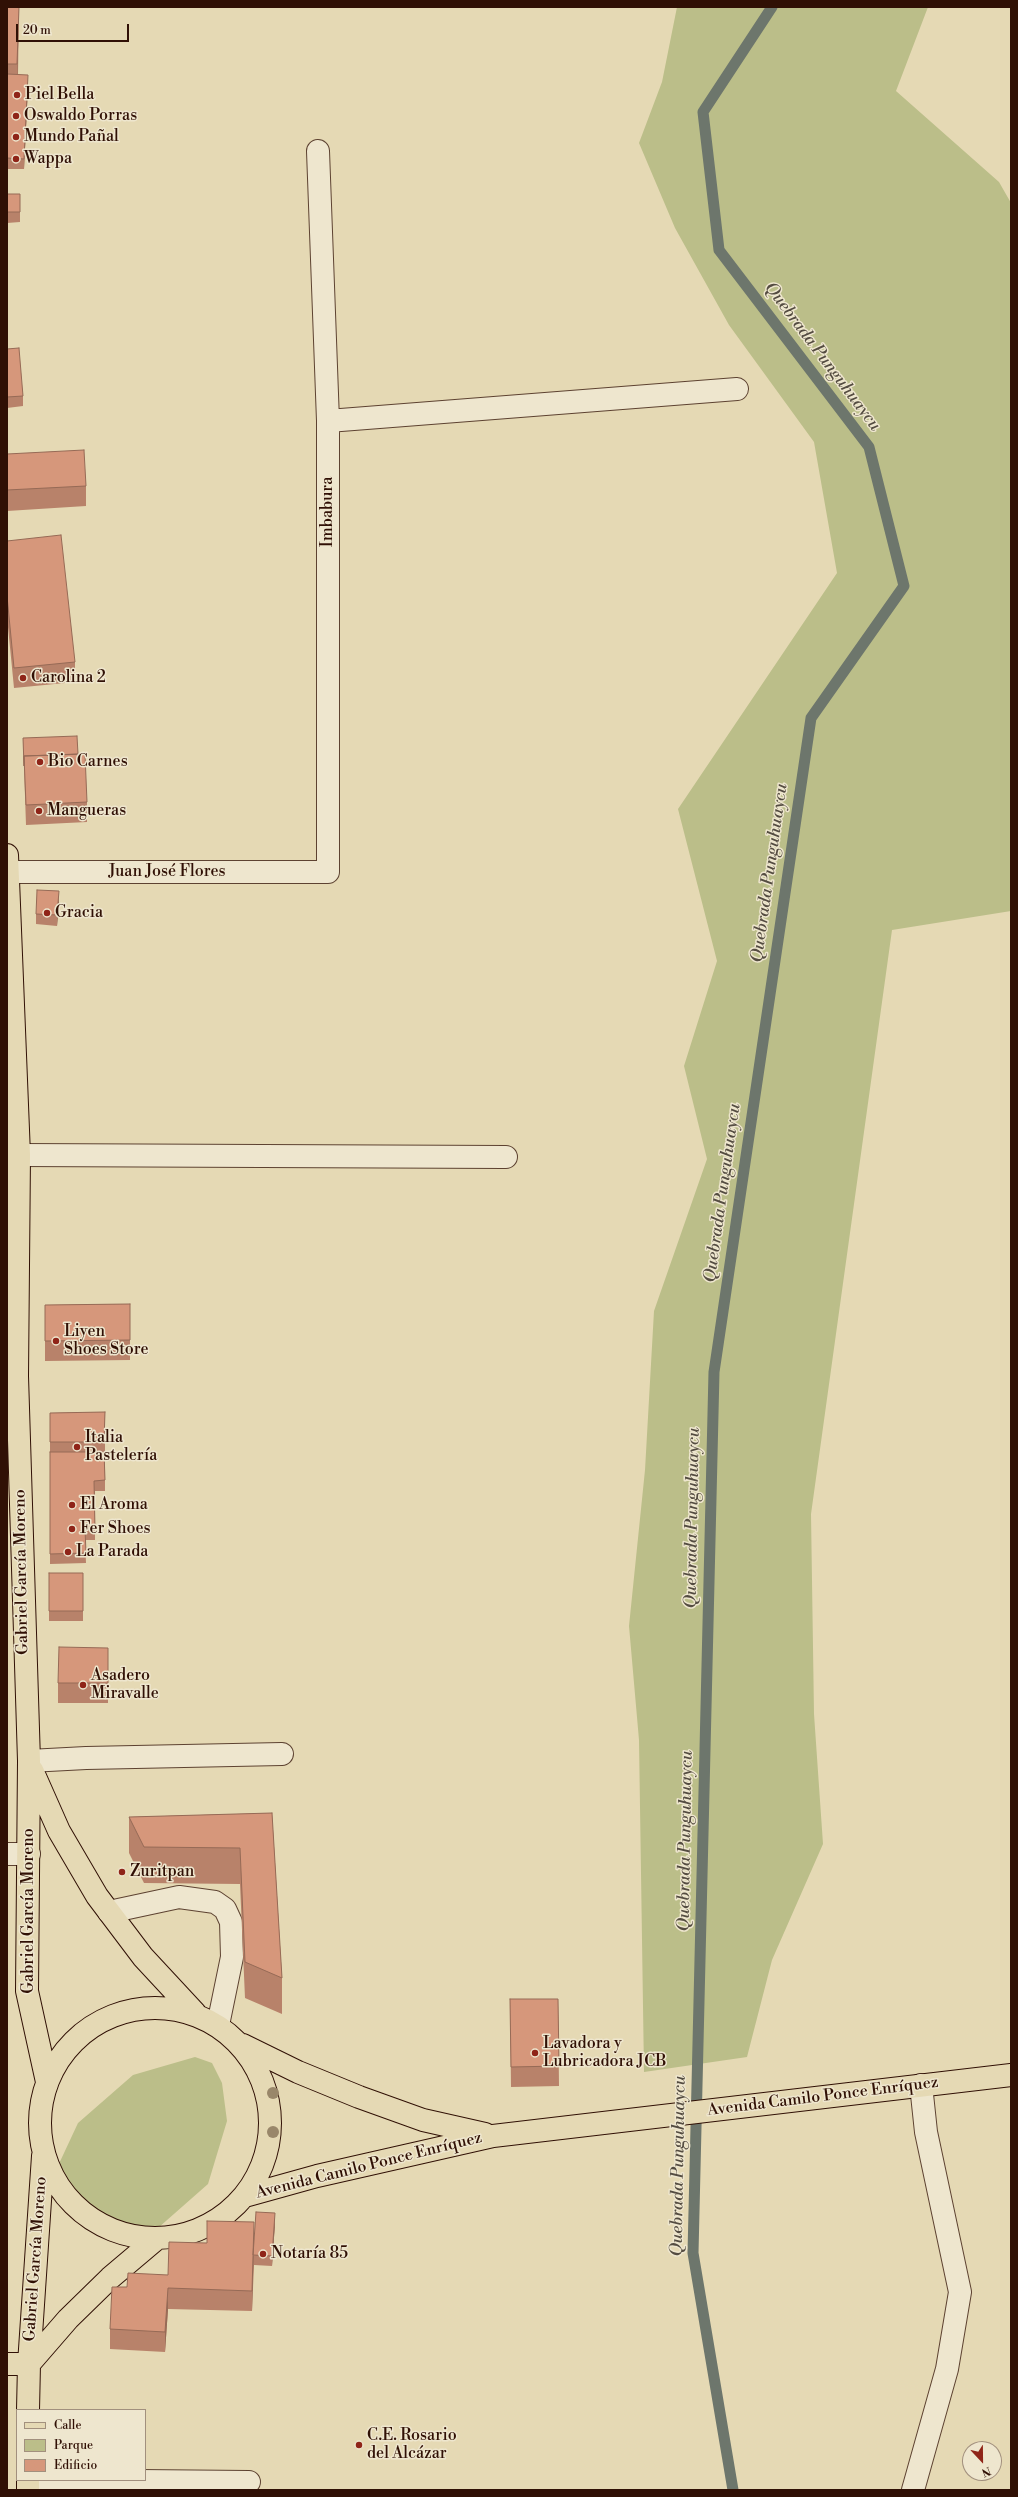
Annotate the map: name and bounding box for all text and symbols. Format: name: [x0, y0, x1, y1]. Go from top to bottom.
scale bar: [18, 16, 131, 42]
text: 20 m: [23, 23, 51, 38]
place label: Piel Bella: [25, 85, 94, 105]
marker: Piel Bella: [12, 90, 22, 100]
place label: Oswaldo Porras: [24, 106, 137, 126]
marker: Oswaldo Porras: [11, 111, 21, 121]
place label: Mundo Pañal: [24, 127, 119, 147]
marker: Mundo Pañal: [11, 132, 21, 142]
place label: Wappa: [24, 149, 72, 169]
marker: Wappa: [11, 154, 21, 164]
water label: Quebrada Punguhuaycu: [759, 279, 885, 435]
street label: Imbabura: [318, 477, 338, 547]
place label: Carolina 2: [31, 668, 106, 688]
marker: Carolina 2: [18, 673, 28, 683]
place label: Bio Carnes: [48, 752, 128, 772]
marker: Bio Carnes: [35, 757, 45, 767]
water label: Quebrada Punguhuaycu: [747, 782, 793, 964]
place label: Mangueras: [47, 801, 126, 821]
marker: Mangueras: [34, 806, 44, 816]
street label: Juan José Flores: [108, 862, 226, 882]
place label: Gracia: [55, 903, 103, 923]
marker: Gracia: [42, 908, 52, 918]
water label: Quebrada Punguhuaycu: [700, 1102, 746, 1284]
place label: Liyen Shoes Store: [64, 1322, 149, 1360]
marker: Liyen Shoes Store: [51, 1336, 61, 1346]
water label: Quebrada Punguhuaycu: [681, 1427, 705, 1609]
place label: Italia Pastelería: [85, 1428, 157, 1466]
marker: Italia Pastelería: [72, 1442, 82, 1452]
street label: Gabriel García Moreno: [11, 1489, 33, 1655]
place label: El Aroma: [80, 1495, 148, 1515]
marker: El Aroma: [67, 1500, 77, 1510]
place label: Fer Shoes: [80, 1519, 151, 1539]
marker: Fer Shoes: [67, 1524, 77, 1534]
place label: La Parada: [76, 1542, 148, 1562]
marker: La Parada: [63, 1547, 73, 1557]
place label: Asadero Miravalle: [91, 1666, 159, 1704]
marker: Asadero Miravalle: [78, 1680, 88, 1690]
water label: Quebrada Punguhuaycu: [674, 1750, 698, 1932]
street label: Gabriel García Moreno: [19, 1828, 39, 1994]
place label: Zuritpan: [130, 1862, 194, 1882]
marker: Zuritpan: [117, 1867, 127, 1877]
place label: Lavadora y Lubricadora JCB: [543, 2034, 666, 2072]
marker: Lavadora y Lubricadora JCB: [530, 2048, 540, 2058]
street label: Avenida Camilo Ponce Enríquez: [706, 2073, 940, 2121]
water label: Quebrada Punguhuaycu: [667, 2075, 691, 2257]
street label: Avenida Camilo Ponce Enríquez: [254, 2129, 484, 2203]
street label: Gabriel García Moreno: [21, 2176, 51, 2342]
place label: Notaría 85: [271, 2244, 348, 2264]
marker: Notaría 85: [258, 2249, 268, 2259]
legend: [16, 2409, 146, 2481]
text: Calle: [54, 2418, 81, 2433]
place label: C.E. Rosario del Alcázar: [367, 2426, 457, 2464]
text: Parque: [54, 2438, 93, 2453]
marker: C.E. Rosario del Alcázar: [354, 2440, 364, 2450]
north arrow: [962, 2441, 1002, 2481]
text: Edificio: [54, 2458, 97, 2473]
text: N: [979, 2463, 993, 2479]

